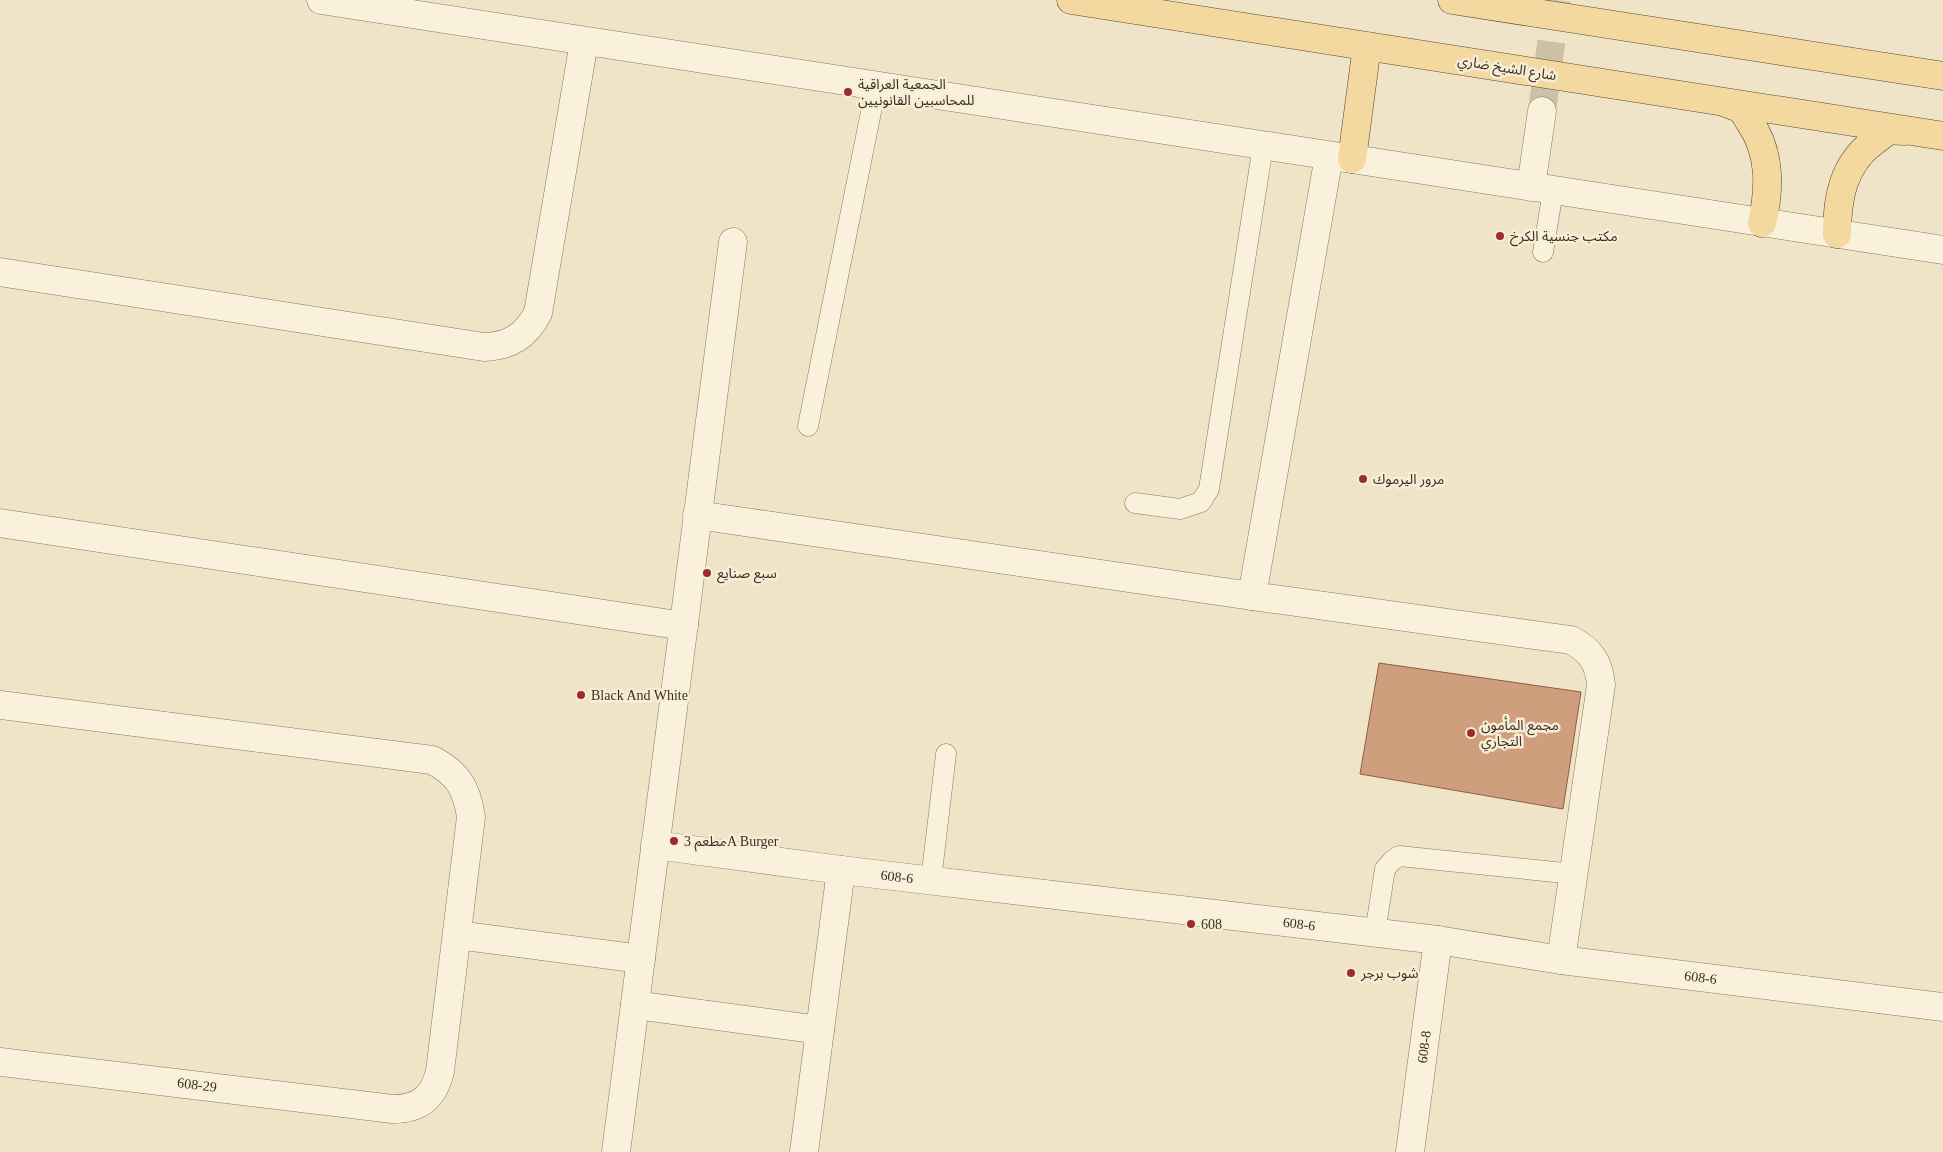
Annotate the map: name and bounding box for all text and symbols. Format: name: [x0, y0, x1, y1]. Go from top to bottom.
street label: شارع الشيخ ضاري: [1456, 53, 1558, 86]
place label: الجمعية العراقية للمحاسبين القانونيين: [858, 77, 974, 109]
marker: الجمعية العراقية للمحاسبين القانونيين: [842, 86, 854, 98]
place label: مكتب جنسية الكرخ: [1510, 229, 1618, 247]
marker: مكتب جنسية الكرخ: [1494, 230, 1506, 242]
place label: مرور اليرموك: [1373, 472, 1444, 488]
marker: مرور اليرموك: [1357, 473, 1369, 485]
place label: سبع صنايع: [717, 566, 777, 584]
marker: سبع صنايع: [701, 567, 713, 579]
place label: Black And White: [591, 688, 688, 703]
marker: Black And White: [575, 689, 587, 701]
place label: مجمع المأمون التجاري: [1481, 716, 1559, 752]
marker: مجمع المأمون التجاري: [1465, 727, 1477, 739]
place label: مطعم 3A Burger: [684, 834, 779, 852]
marker: مطعم 3A Burger: [668, 835, 680, 847]
street label: 608-6: [880, 867, 914, 886]
street label: 608-6: [1282, 914, 1316, 933]
place label: 608: [1201, 917, 1222, 932]
marker: 608: [1185, 918, 1197, 930]
place label: شوب برجر: [1360, 966, 1419, 982]
marker: شوب برجر: [1345, 967, 1357, 979]
street label: 608-6: [1683, 968, 1718, 987]
street label: 608-8: [1414, 1030, 1433, 1064]
street label: 608-29: [176, 1075, 218, 1095]

